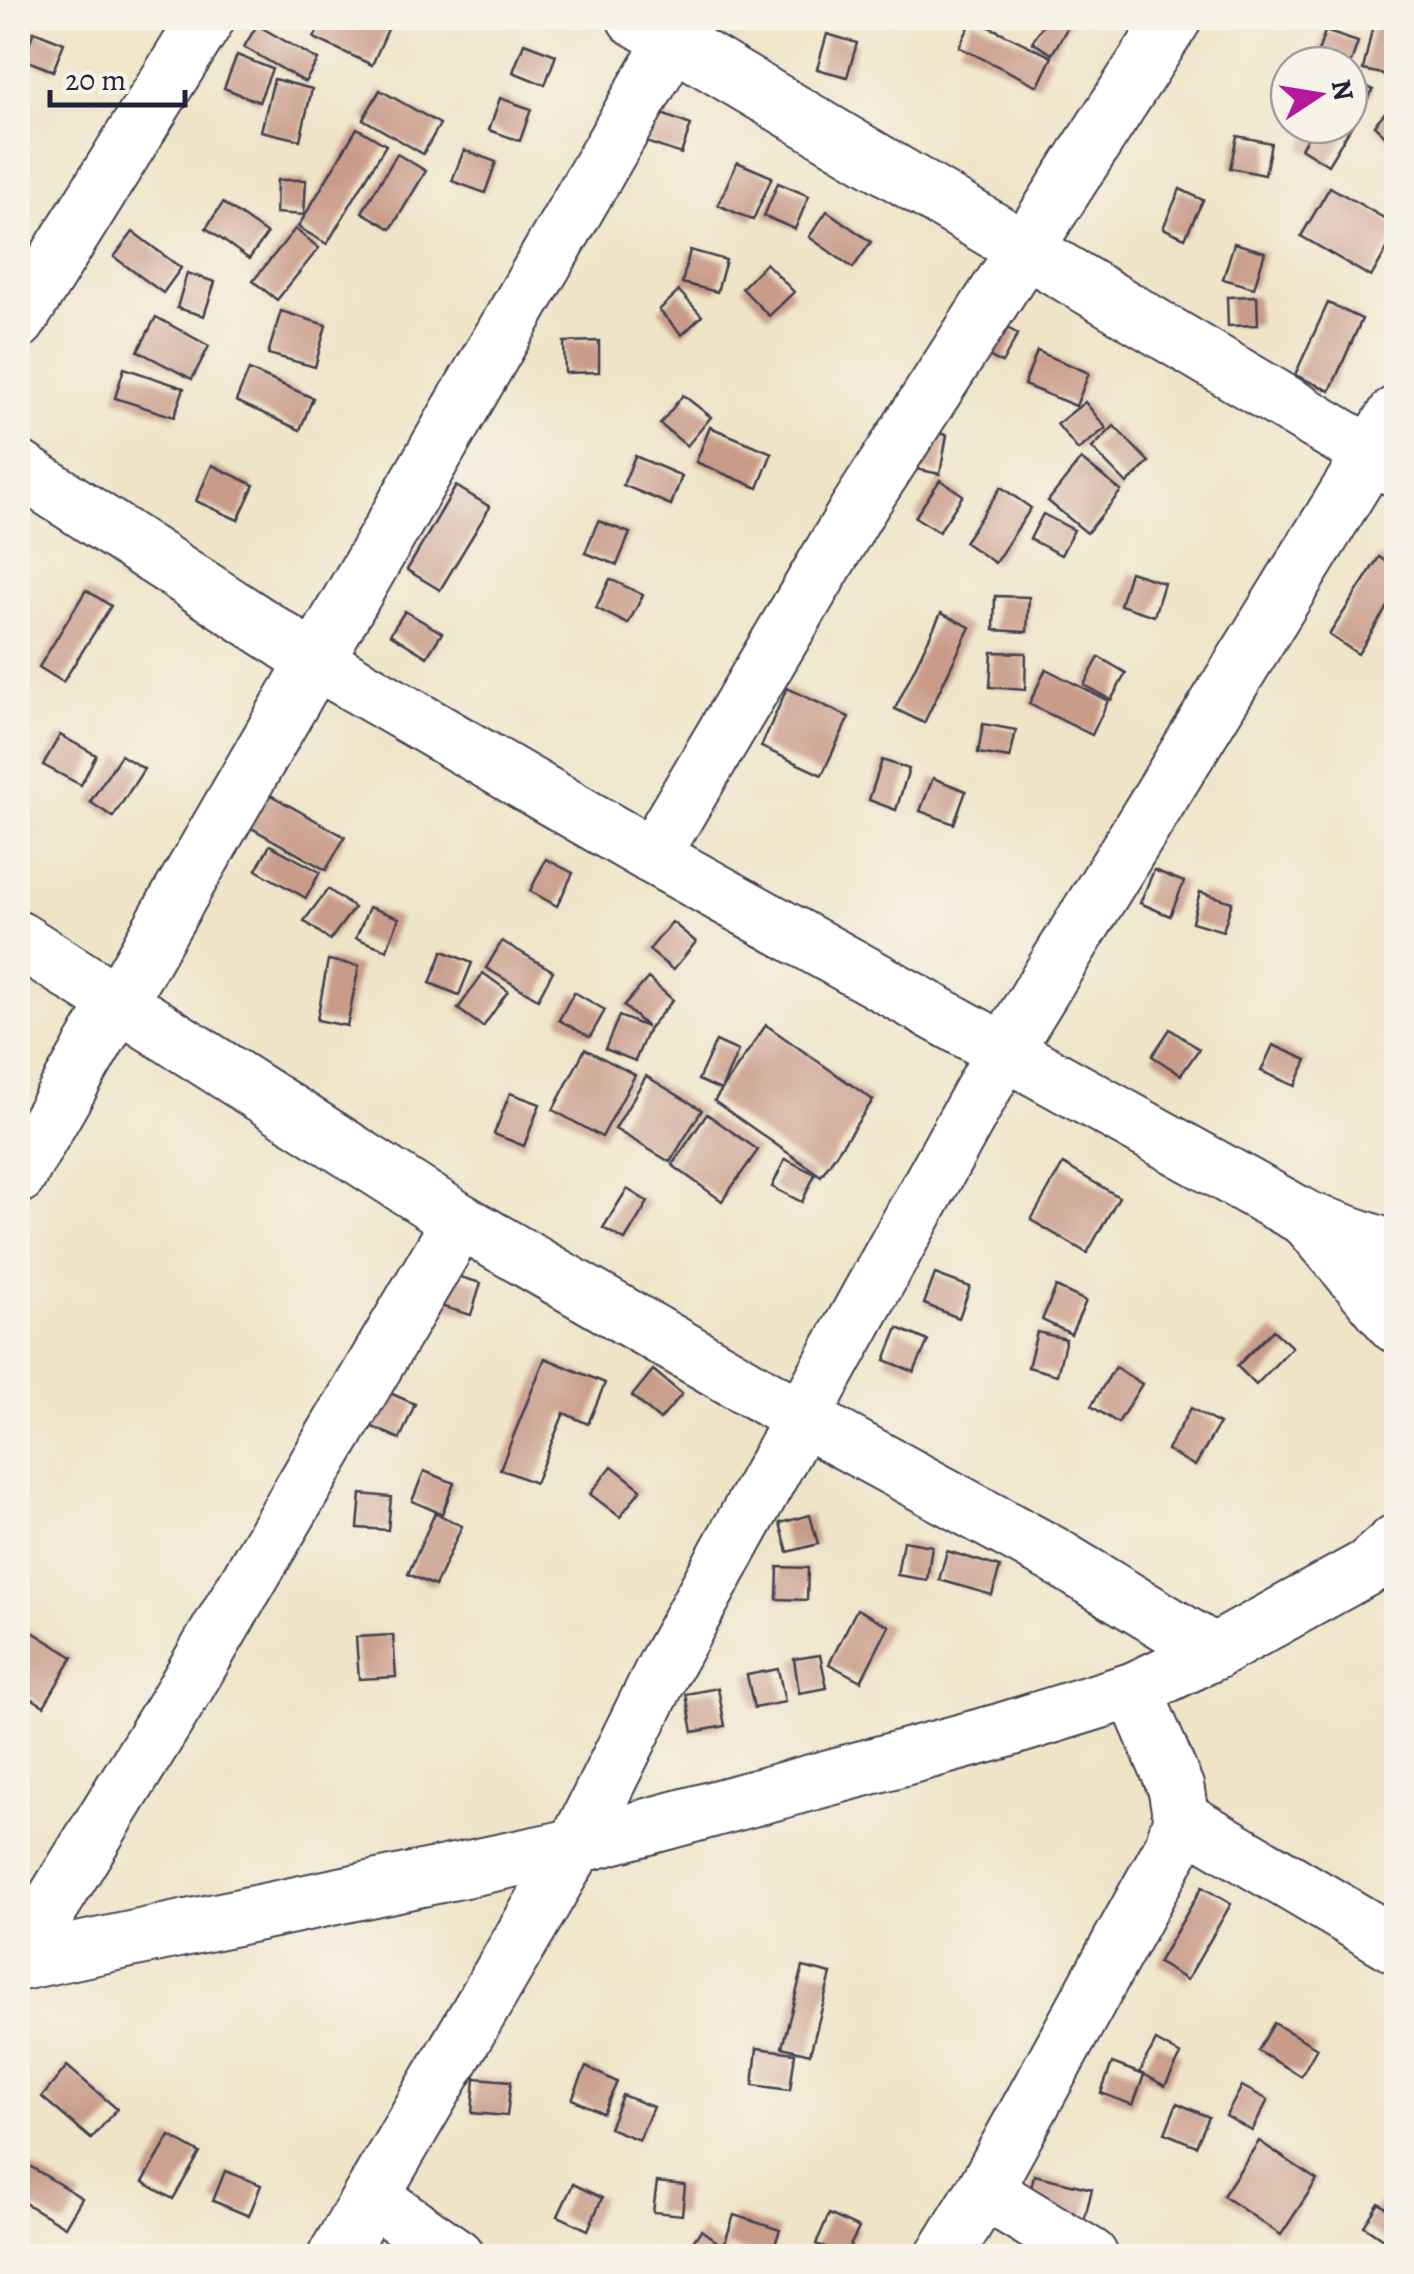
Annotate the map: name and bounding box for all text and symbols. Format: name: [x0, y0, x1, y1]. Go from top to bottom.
scale bar: [50, 45, 185, 107]
north arrow: [1269, 45, 1369, 145]
text: 20 m: [65, 60, 126, 100]
text: N: [1322, 76, 1363, 104]

